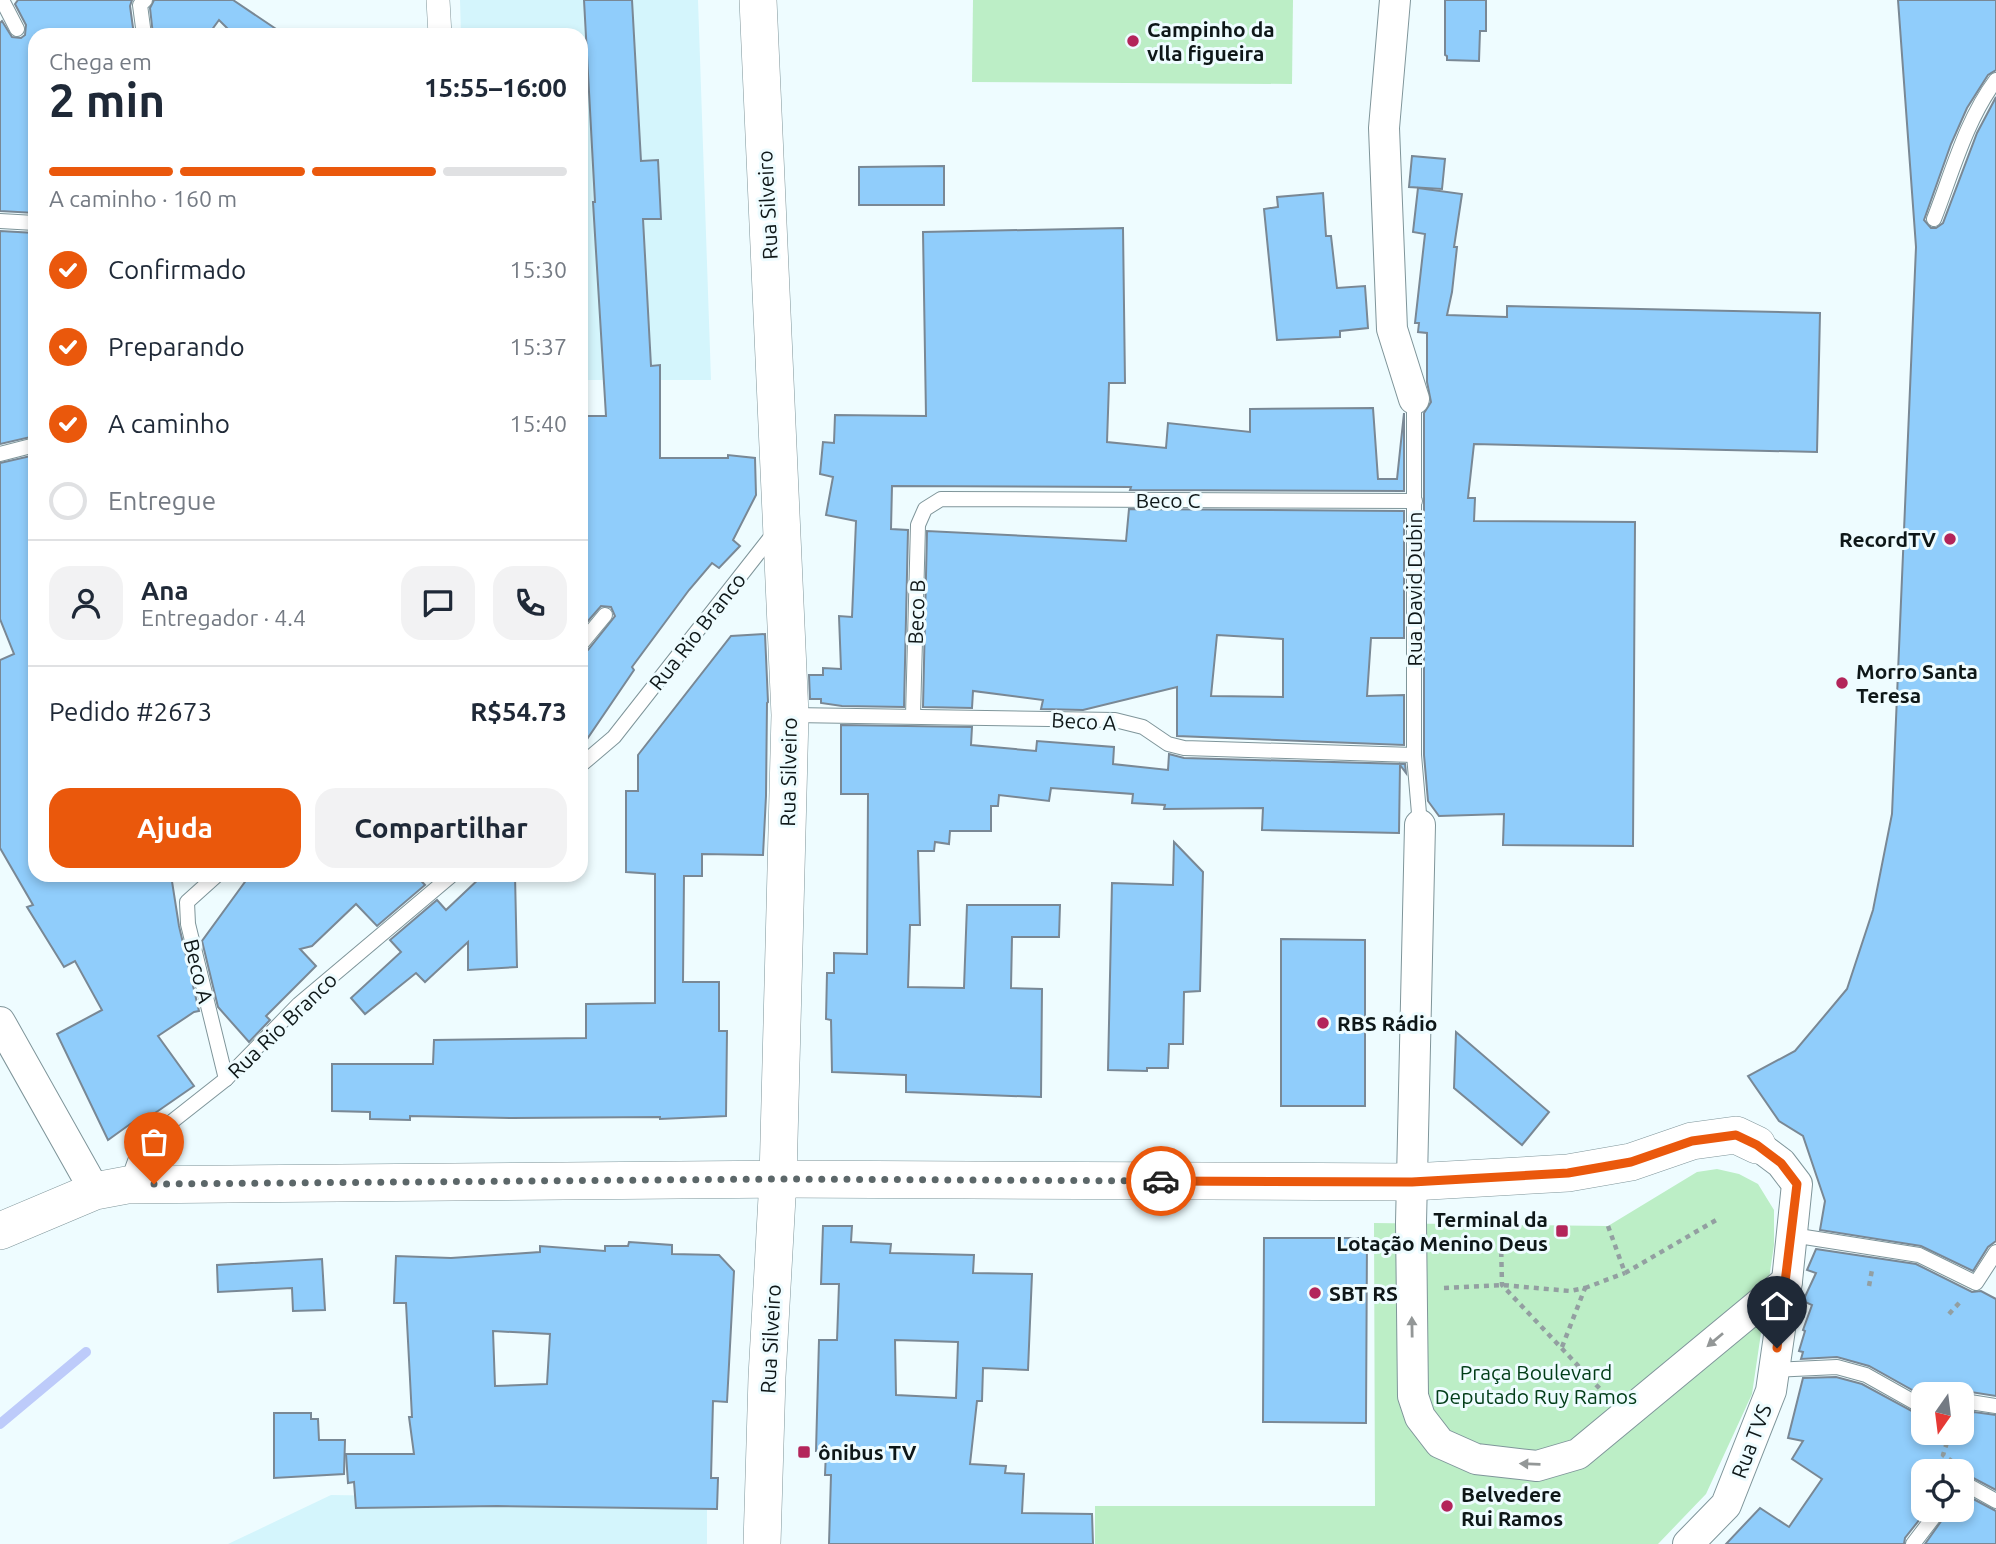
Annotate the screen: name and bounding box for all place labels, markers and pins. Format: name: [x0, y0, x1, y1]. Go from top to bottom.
place label: Campinho da vlla figueira: [1147, 17, 1275, 65]
marker: Campinho da vlla figueira: [1125, 33, 1141, 49]
place label: RecordTV: [1839, 527, 1936, 551]
marker: RecordTV: [1942, 531, 1958, 547]
place label: Morro Santa Teresa: [1856, 659, 1978, 707]
marker: Morro Santa Teresa: [1834, 675, 1850, 691]
place label: RBS Rádio: [1337, 1011, 1437, 1035]
marker: RBS Rádio: [1315, 1015, 1331, 1031]
pin: [124, 1112, 184, 1184]
place label: Terminal da Lotação Menino Deus: [1336, 1207, 1548, 1255]
marker: Terminal da Lotação Menino Deus: [1554, 1223, 1570, 1239]
pin: [1747, 1276, 1807, 1348]
place label: SBT RS: [1329, 1281, 1398, 1305]
marker: SBT RS: [1307, 1285, 1323, 1301]
place label: ônibus TV: [818, 1440, 917, 1464]
marker: ônibus TV: [796, 1444, 812, 1460]
place label: Belvedere Rui Ramos: [1461, 1482, 1563, 1530]
marker: Belvedere Rui Ramos: [1439, 1498, 1455, 1514]

